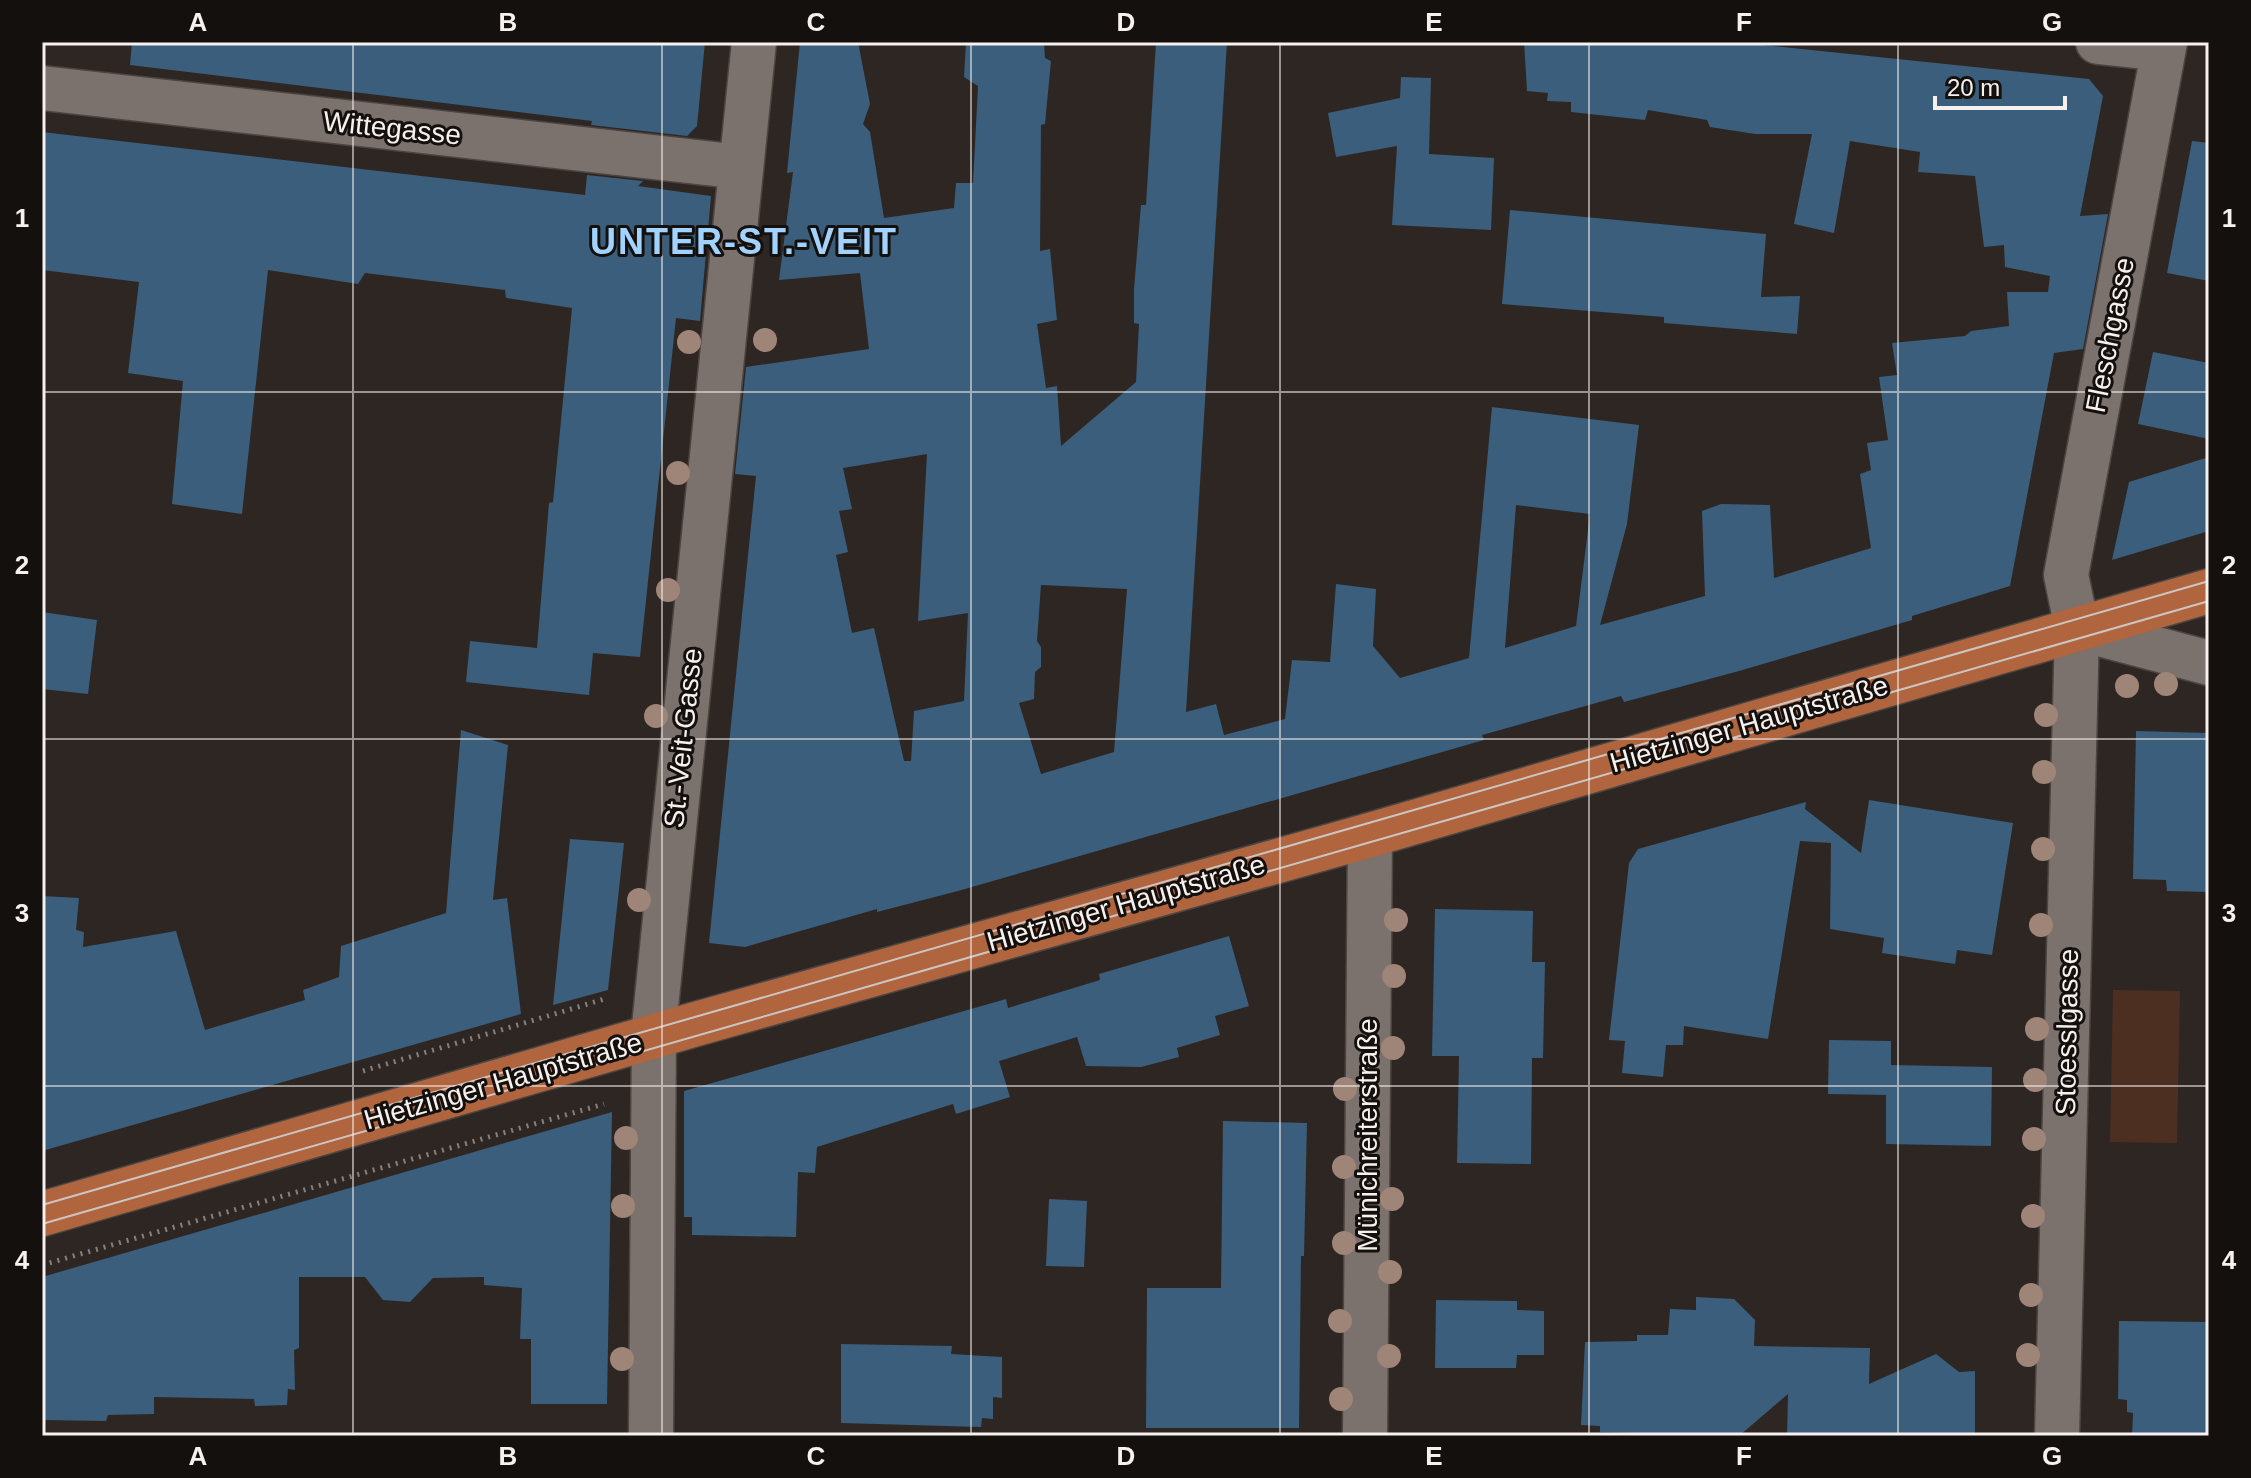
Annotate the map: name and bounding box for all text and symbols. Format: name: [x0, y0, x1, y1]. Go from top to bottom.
text: A: [189, 7, 208, 37]
text: B: [499, 7, 517, 37]
text: C: [807, 7, 826, 37]
text: D: [1117, 7, 1135, 37]
text: E: [1425, 7, 1443, 37]
text: F: [1736, 7, 1752, 37]
text: G: [2042, 7, 2062, 37]
scale bar: [1935, 60, 2065, 110]
text: 20 m: [1947, 74, 2000, 101]
street label: Wittegasse: [322, 105, 462, 151]
text: 1: [15, 203, 29, 233]
text: 1: [2222, 203, 2236, 233]
district label: UNTER-ST.-VEIT: [590, 221, 898, 262]
street label: Fleschgasse: [2080, 255, 2140, 415]
text: 2: [15, 550, 29, 580]
text: 2: [2222, 550, 2236, 580]
street label: St.-Veit-Gasse: [658, 647, 708, 829]
street label: Hietzinger Hauptstraße: [1606, 669, 1892, 779]
street label: Hietzinger Hauptstraße: [983, 848, 1269, 958]
text: 3: [15, 898, 29, 928]
text: 3: [2222, 898, 2236, 928]
street label: Stoesslgasse: [2050, 948, 2084, 1116]
street label: Münichreiterstraße: [1352, 1018, 1383, 1252]
street label: Hietzinger Hauptstraße: [360, 1026, 646, 1136]
text: 4: [15, 1245, 30, 1275]
text: 4: [2222, 1245, 2237, 1275]
text: A: [189, 1441, 208, 1471]
text: B: [499, 1441, 517, 1471]
text: C: [807, 1441, 826, 1471]
text: D: [1117, 1441, 1135, 1471]
text: E: [1425, 1441, 1443, 1471]
text: F: [1736, 1441, 1752, 1471]
text: G: [2042, 1441, 2062, 1471]

